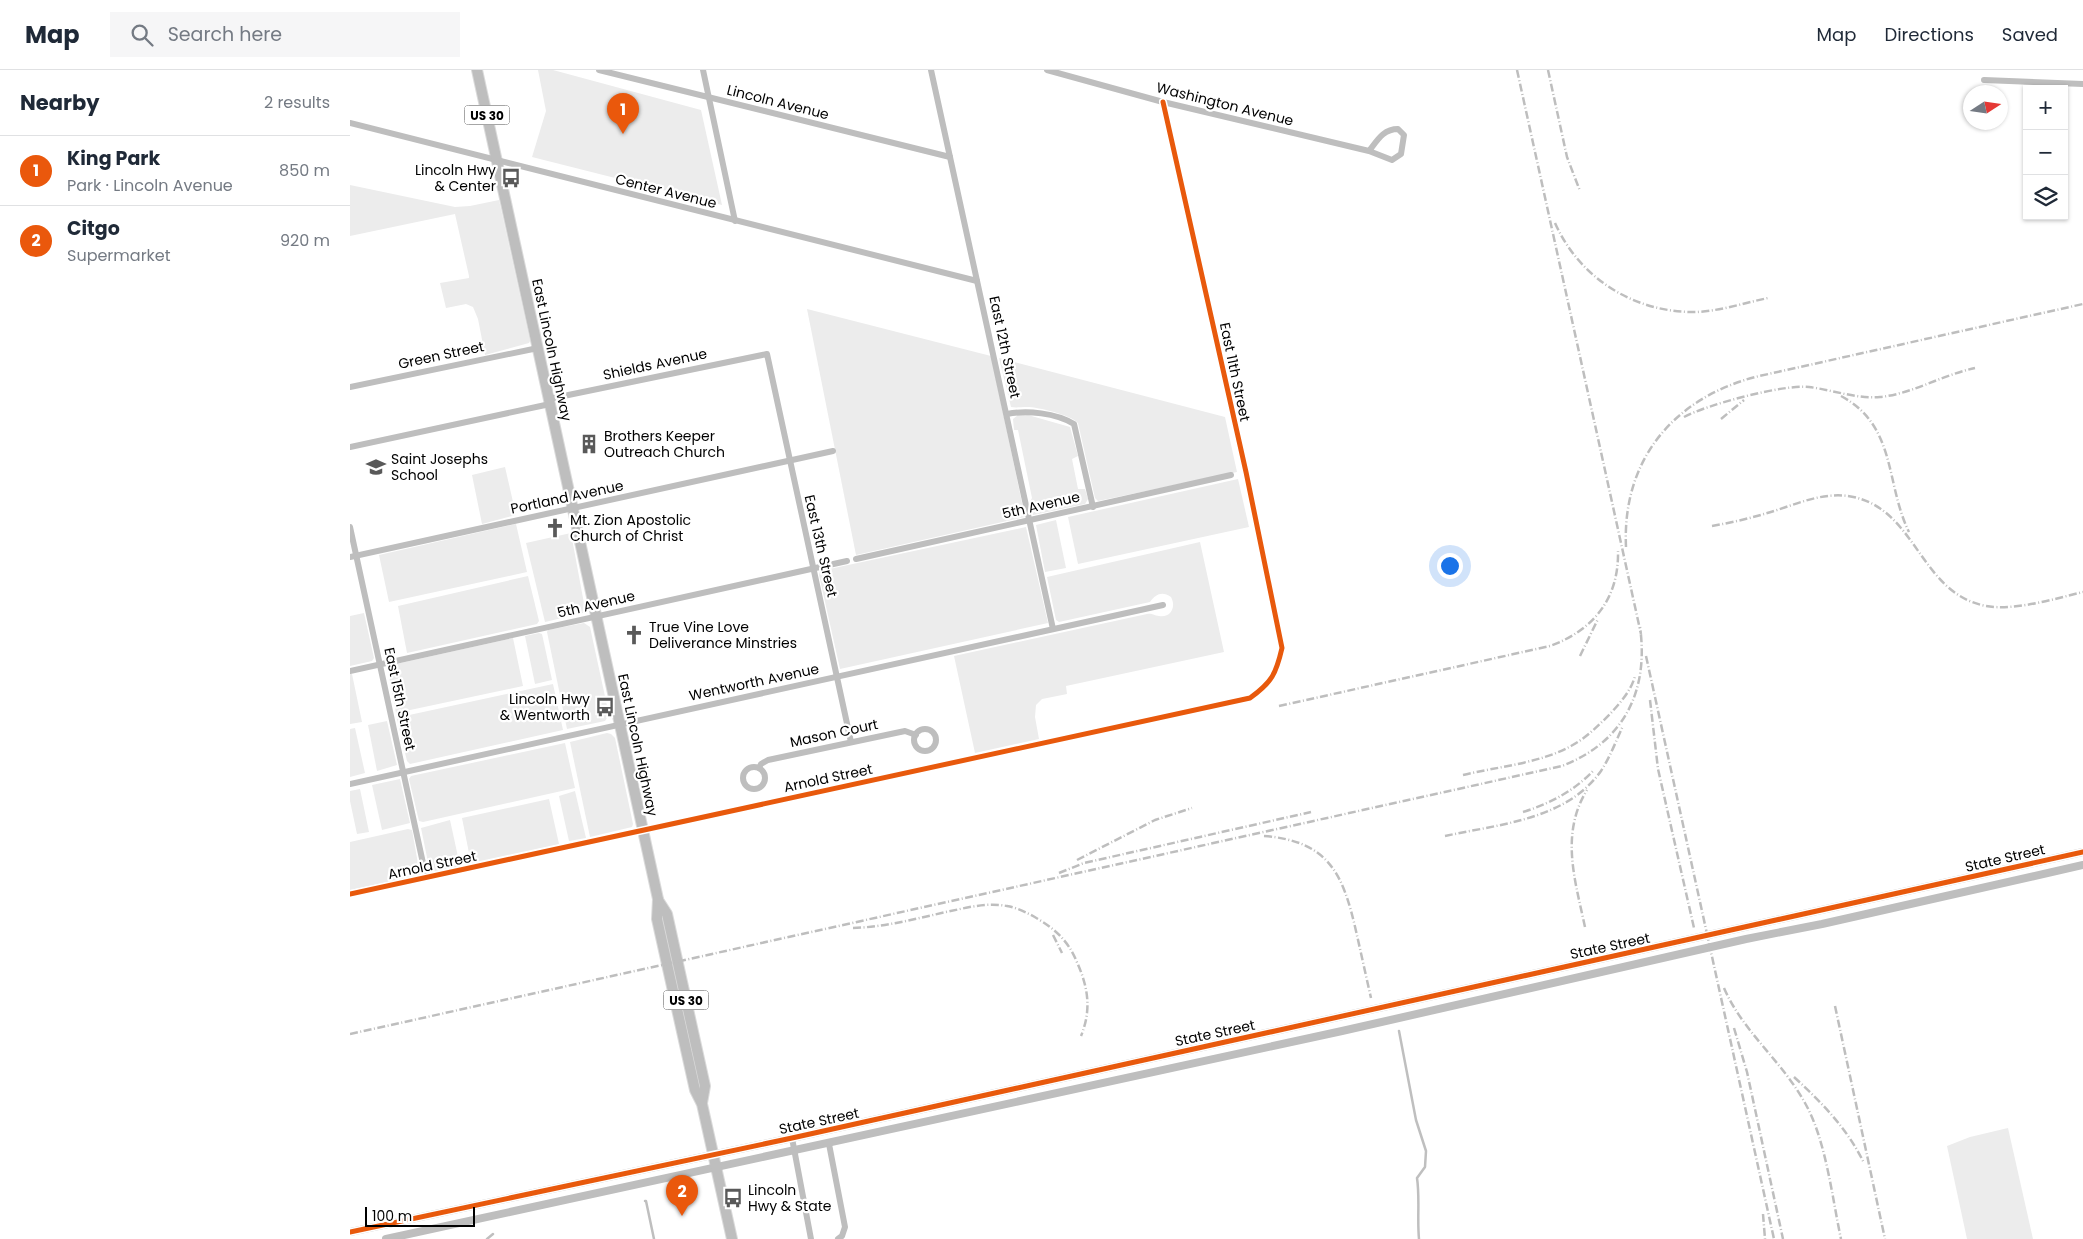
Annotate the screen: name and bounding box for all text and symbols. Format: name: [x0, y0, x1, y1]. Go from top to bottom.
search box: [110, 12, 460, 57]
text: Map: [25, 18, 80, 51]
icon: search: [128, 21, 156, 49]
text: Search here: [168, 21, 282, 48]
text: Map: [1817, 22, 1856, 47]
text: Directions: [1884, 22, 1974, 47]
text: Saved: [2002, 22, 2058, 47]
street label: Washington Avenue: [1154, 77, 1296, 131]
street label: Lincoln Avenue: [725, 80, 831, 124]
north arrow: [1963, 85, 2008, 130]
map controls: [2023, 85, 2068, 220]
button: +: [2023, 85, 2068, 130]
text: Nearby: [20, 88, 100, 117]
text: 2 results: [264, 91, 330, 114]
pin: 1: [607, 93, 639, 134]
road number: US 30: [464, 106, 510, 124]
button: −: [2023, 130, 2068, 175]
text: King Park: [67, 145, 160, 172]
text: 1: [33, 159, 39, 182]
text: 850 m: [279, 159, 330, 182]
place label: Lincoln Hwy & Center: [415, 160, 496, 196]
bus stop icon: Lincoln Hwy & Center: [500, 167, 522, 189]
street label: Center Avenue: [613, 169, 719, 213]
text: Park · Lincoln Avenue: [67, 174, 233, 197]
button: layers: [2023, 175, 2068, 220]
text: Citgo: [67, 215, 120, 242]
text: 2: [31, 229, 41, 252]
text: 920 m: [280, 229, 330, 252]
text: Supermarket: [67, 244, 171, 267]
street label: East Lincoln Highway: [527, 277, 577, 423]
street label: East 12th Street: [984, 294, 1026, 400]
street label: East 11th Street: [1215, 321, 1255, 423]
street label: Green Street: [396, 336, 486, 374]
street label: Shields Avenue: [601, 343, 709, 385]
place label: Brothers Keeper Outreach Church: [604, 426, 725, 462]
building icon: Brothers Keeper Outreach Church: [578, 433, 600, 455]
place label: Saint Josephs School: [391, 449, 488, 485]
school or university icon: Saint Josephs School: [365, 456, 387, 478]
street label: Portland Avenue: [509, 475, 626, 519]
street label: 5th Avenue: [1000, 486, 1082, 524]
street label: East 13th Street: [800, 493, 842, 599]
place label: Mt. Zion Apostolic Church of Christ: [570, 510, 691, 546]
church icon: Mt. Zion Apostolic Church of Christ: [544, 517, 566, 539]
your location: [1437, 553, 1463, 579]
street label: 5th Avenue: [555, 585, 637, 623]
place label: True Vine Love Deliverance Minstries: [649, 617, 797, 653]
church icon: True Vine Love Deliverance Minstries: [623, 624, 645, 646]
street label: East 15th Street: [379, 646, 421, 752]
street label: Wentworth Avenue: [687, 658, 821, 706]
street label: East Lincoln Highway: [613, 672, 663, 818]
place label: Lincoln Hwy & Wentworth: [500, 689, 590, 725]
bus stop icon: Lincoln Hwy & Wentworth: [594, 696, 616, 718]
street label: Mason Court: [788, 714, 880, 752]
street label: Arnold Street: [782, 759, 874, 797]
street label: State Street: [1963, 839, 2047, 877]
street label: Arnold Street: [386, 846, 478, 884]
street label: State Street: [1568, 928, 1652, 964]
road number: US 30: [664, 990, 708, 1010]
street label: State Street: [1173, 1015, 1257, 1051]
street label: State Street: [777, 1103, 861, 1139]
pin: 2: [666, 1175, 698, 1216]
place label: Lincoln Hwy & State: [748, 1180, 832, 1216]
bus stop icon: Lincoln Hwy & State: [722, 1187, 744, 1209]
scale bar: [365, 1204, 475, 1227]
text: 100 m: [372, 1206, 412, 1226]

